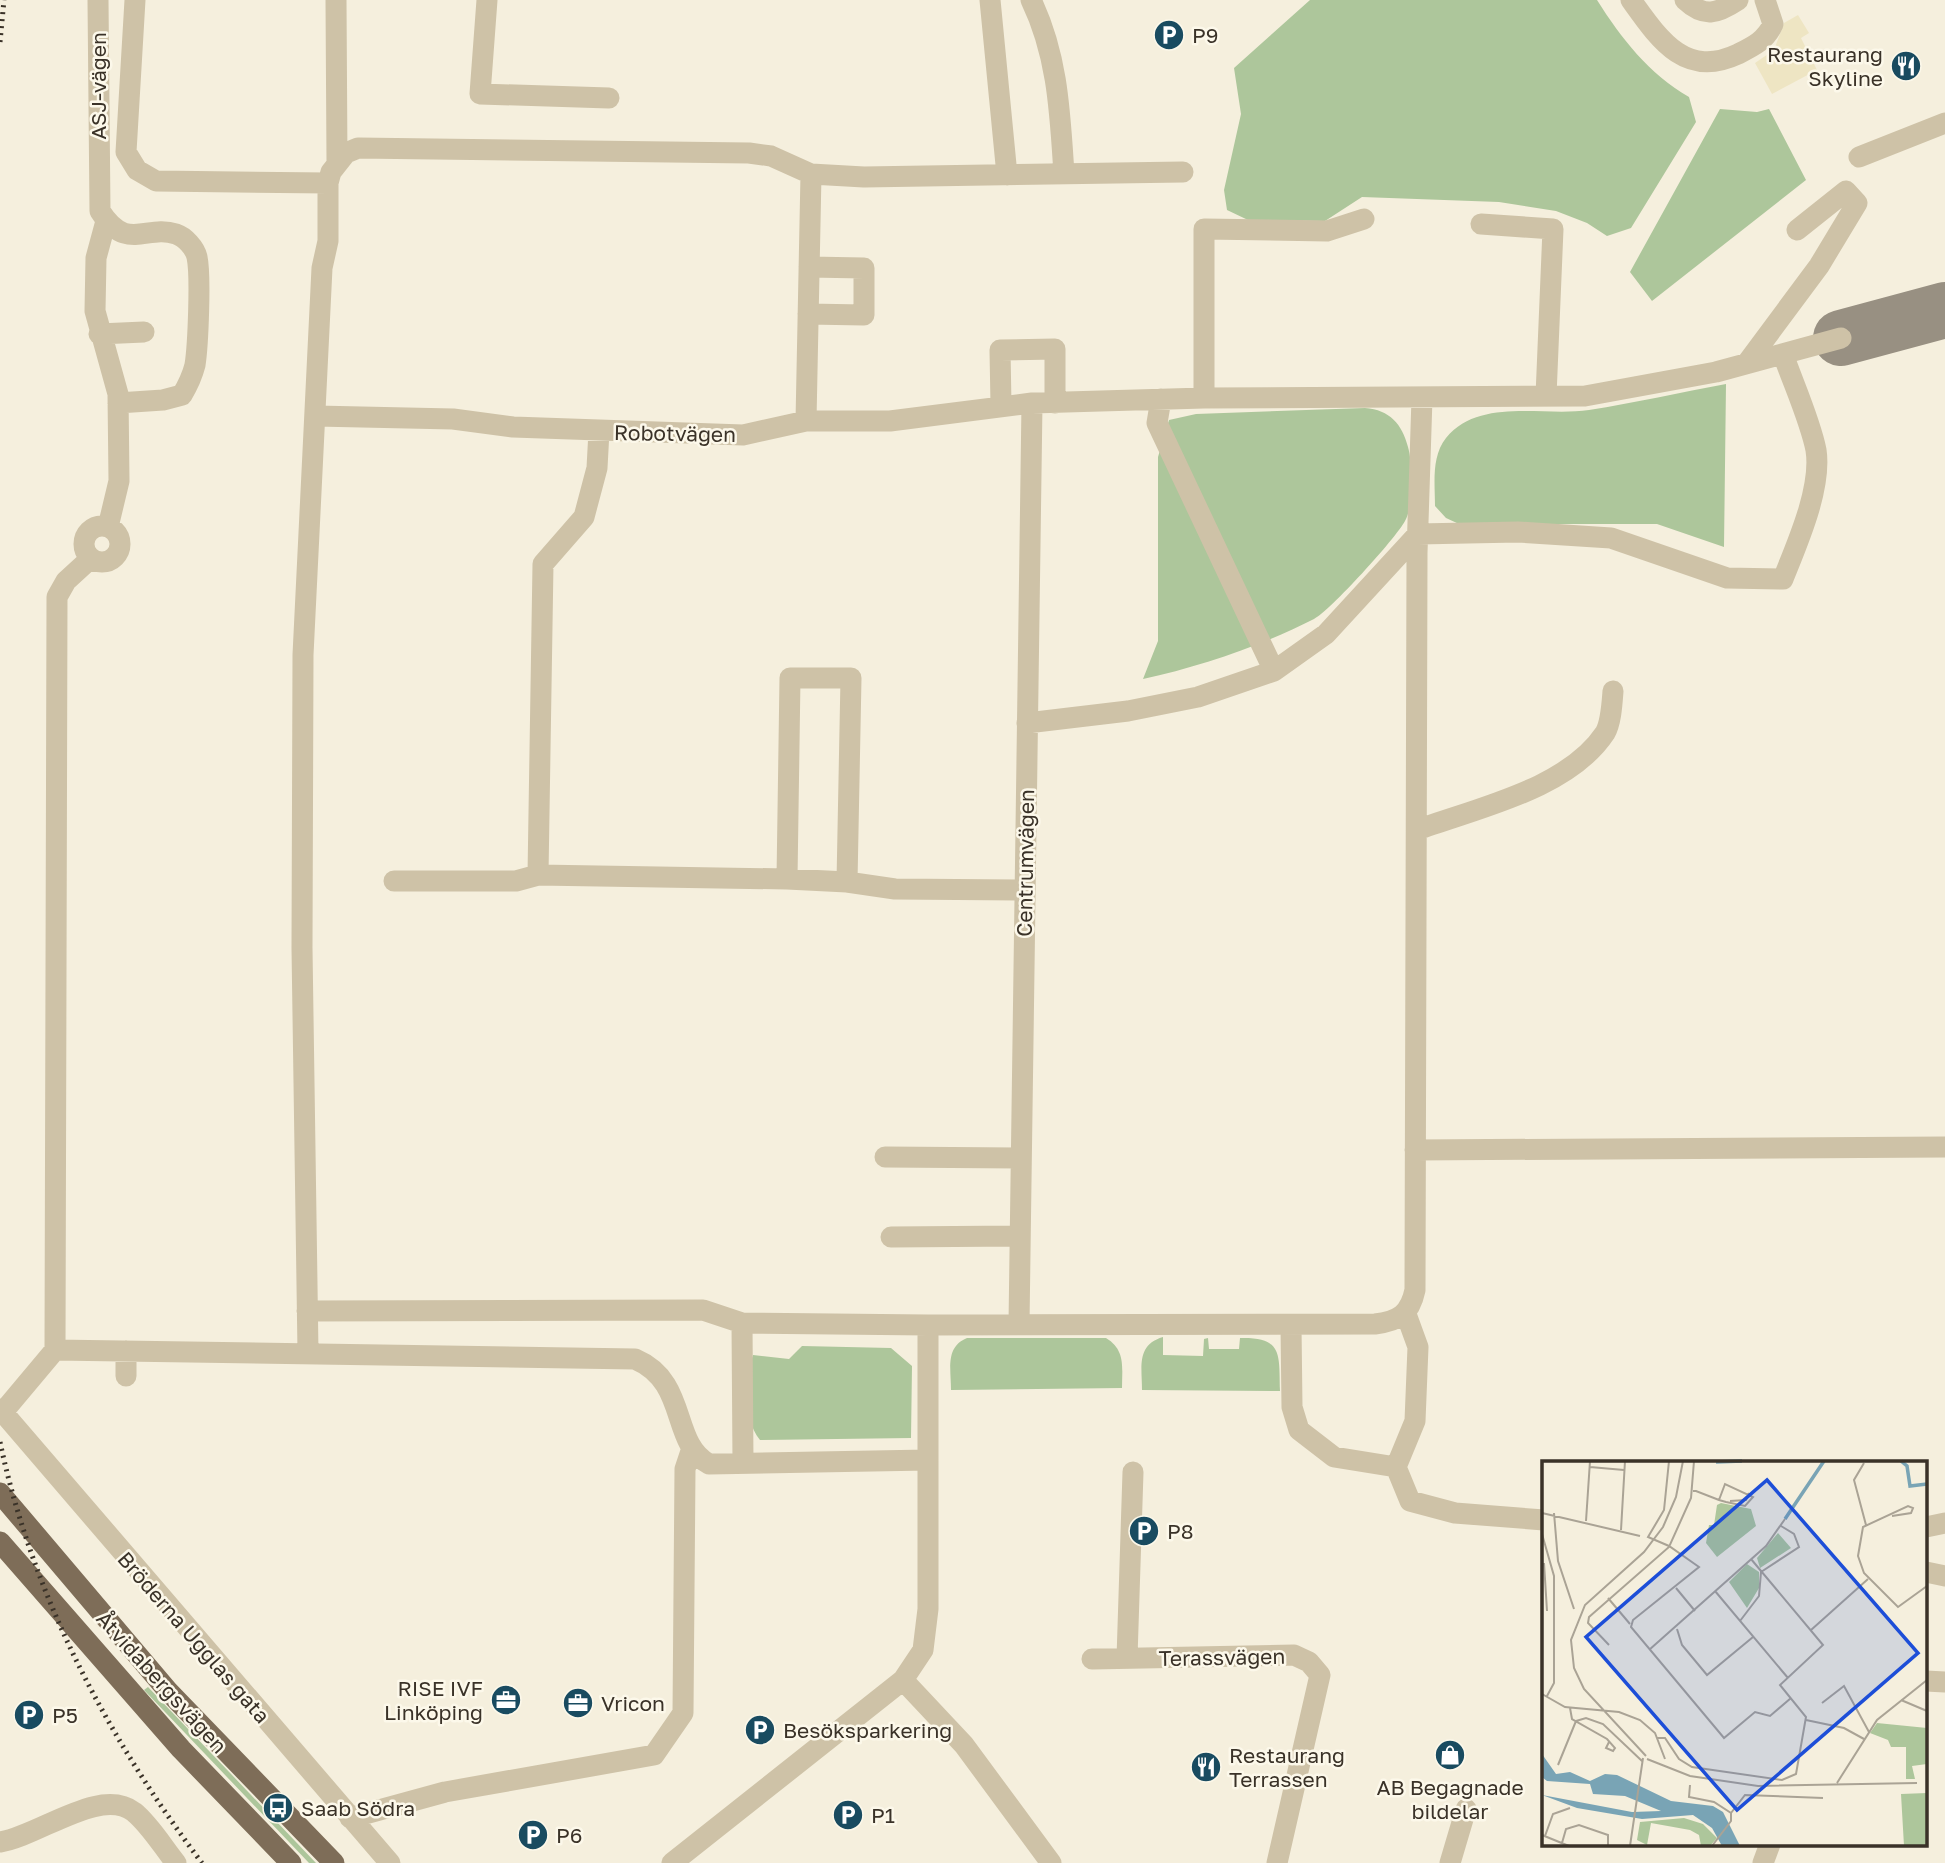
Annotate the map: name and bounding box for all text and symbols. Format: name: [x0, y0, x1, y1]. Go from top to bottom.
parking icon: P9: [1152, 18, 1186, 52]
place label: P9: [1192, 22, 1218, 48]
street label: ASJ-vägen: [85, 32, 111, 140]
place label: Restaurang Skyline: [1767, 41, 1883, 91]
restaurant icon: Restaurang Skyline: [1889, 49, 1923, 83]
street label: Robotvägen: [614, 419, 736, 447]
street label: Centrumvägen: [1011, 789, 1039, 937]
inset map: [1542, 1461, 1927, 1846]
parking icon: P8: [1127, 1514, 1161, 1548]
place label: P8: [1167, 1518, 1194, 1544]
street label: Bröderna Ugglas gata: [112, 1546, 276, 1728]
street label: Åtvidabergsvägen: [91, 1605, 233, 1759]
street label: Terassvägen: [1158, 1643, 1286, 1671]
place label: RISE IVF Linköping: [384, 1675, 483, 1725]
office icon: RISE IVF Linköping: [489, 1683, 523, 1717]
office icon: Vricon: [561, 1686, 595, 1720]
place label: Vricon: [601, 1690, 665, 1716]
parking icon: P5: [12, 1698, 46, 1732]
place label: P5: [52, 1702, 78, 1728]
parking icon: Besöksparkering: [743, 1713, 777, 1747]
place label: Besöksparkering: [783, 1717, 952, 1743]
shop icon: AB Begagnade bildelar: [1433, 1738, 1467, 1772]
place label: Restaurang Terrassen: [1229, 1742, 1345, 1792]
restaurant icon: Restaurang Terrassen: [1189, 1750, 1223, 1784]
place label: AB Begagnade bildelar: [1376, 1774, 1524, 1824]
bus stop icon: Saab Södra: [261, 1791, 295, 1825]
place label: Saab Södra: [301, 1795, 415, 1821]
parking icon: P1: [831, 1798, 865, 1832]
place label: P1: [871, 1802, 895, 1828]
parking icon: P6: [516, 1818, 550, 1852]
place label: P6: [556, 1822, 582, 1848]

